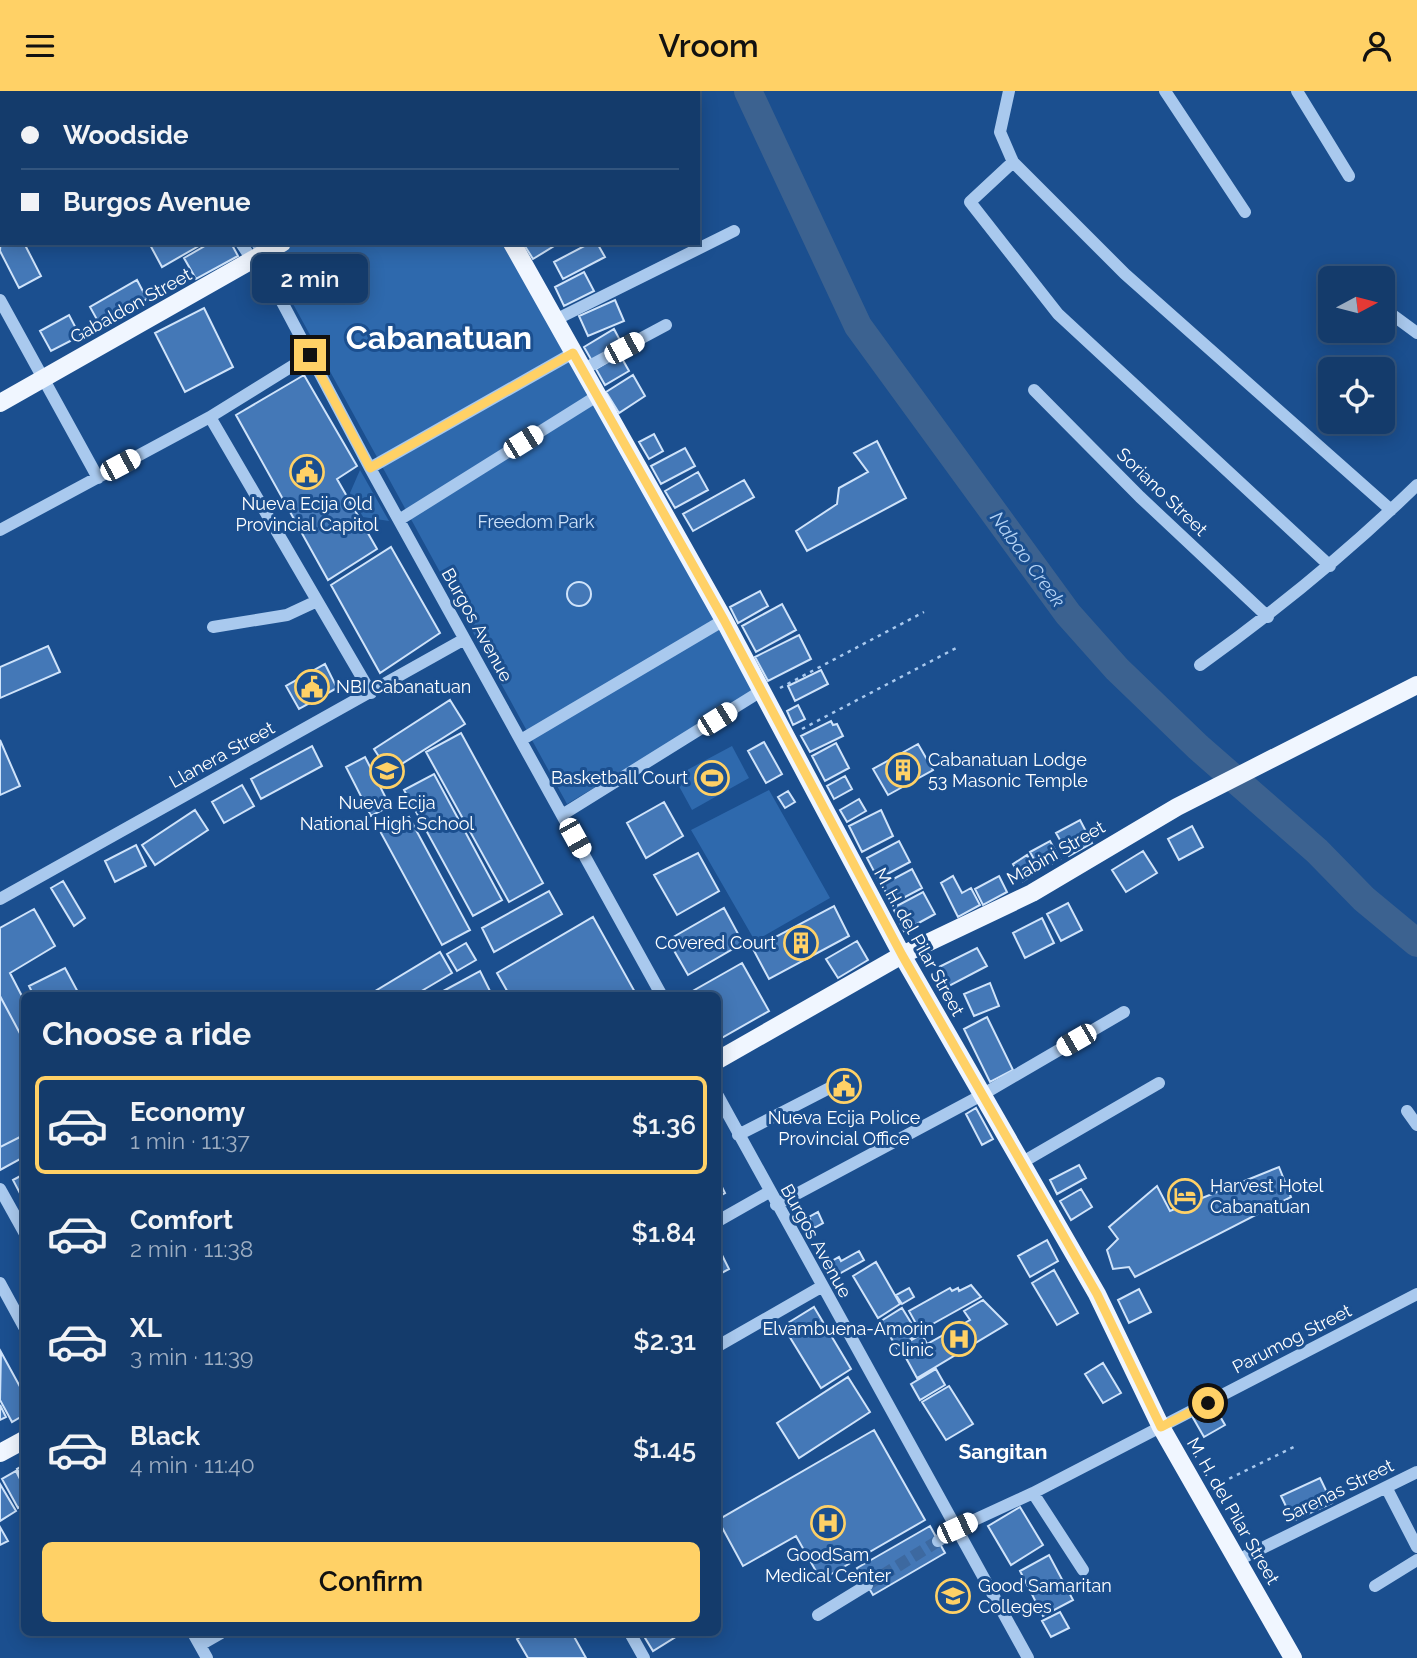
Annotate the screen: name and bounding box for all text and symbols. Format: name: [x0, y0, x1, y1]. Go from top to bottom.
icon: menu: [21, 27, 59, 65]
text: Vroom: [658, 27, 759, 64]
icon: person: [1358, 27, 1396, 65]
text: Woodside: [63, 120, 189, 150]
text: Burgos Avenue: [63, 187, 251, 217]
callout: 2 min: [252, 253, 368, 303]
street label: Gabaldon Street: [66, 264, 195, 348]
text: 2 min: [281, 265, 339, 292]
north arrow: [1318, 266, 1395, 343]
map controls: [1318, 266, 1395, 434]
district label: Cabanatuan: [346, 319, 532, 356]
car: [601, 329, 648, 367]
route end: [294, 339, 326, 371]
button: locate: [1318, 357, 1395, 434]
car: [500, 422, 547, 462]
street label: Soriano Street: [1113, 443, 1212, 540]
car: [97, 446, 144, 484]
public building icon: Nueva Ecija Old Provincial Capitol: [288, 453, 326, 491]
place label: Nueva Ecija Old Provincial Capitol: [236, 493, 379, 535]
water label: Nabao Creek: [986, 507, 1070, 611]
park label: Freedom Park: [478, 511, 595, 532]
street label: Burgos Avenue: [438, 564, 517, 686]
public building icon: NBI Cabanatuan: [293, 668, 331, 706]
place label: NBI Cabanatuan: [336, 676, 471, 697]
car: [694, 699, 741, 739]
street label: Llanera Street: [166, 717, 278, 792]
place label: Cabanatuan Lodge 53 Masonic Temple: [928, 749, 1088, 791]
building icon: Cabanatuan Lodge 53 Masonic Temple: [884, 751, 922, 789]
school or university icon: Nueva Ecija National High School: [368, 752, 406, 790]
sports icon: Basketball Court: [693, 759, 731, 797]
place label: Basketball Court: [551, 767, 688, 788]
place label: Nueva Ecija National High School: [300, 792, 474, 834]
car: [556, 815, 595, 861]
street label: Mabini Street: [1003, 816, 1108, 889]
street label: M. H. del Pilar Street: [870, 864, 969, 1019]
building icon: Covered Court: [782, 924, 820, 962]
place label: Covered Court: [655, 932, 776, 953]
text: Choose a ride: [42, 1015, 251, 1052]
car: [1053, 1020, 1100, 1060]
public building icon: Nueva Ecija Police Provincial Office: [825, 1067, 863, 1105]
icon: car: [46, 1094, 109, 1157]
text: Economy: [130, 1097, 245, 1127]
place label: Nueva Ecija Police Provincial Office: [768, 1107, 921, 1149]
text: $1.36: [632, 1110, 696, 1140]
text: 1 min · 11:37: [130, 1127, 250, 1154]
place label: Harvest Hotel Cabanatuan: [1210, 1175, 1324, 1217]
hotel icon: Harvest Hotel Cabanatuan: [1166, 1177, 1204, 1215]
street label: Burgos Avenue: [777, 1180, 856, 1302]
icon: car: [46, 1202, 109, 1265]
text: Comfort: [130, 1205, 233, 1235]
text: $1.84: [632, 1218, 696, 1248]
text: 2 min · 11:38: [130, 1235, 253, 1262]
street label: Parumog Street: [1229, 1300, 1355, 1378]
icon: car: [46, 1310, 109, 1373]
text: XL: [130, 1313, 162, 1343]
place label: Elvambuena-Amorin Clinic: [762, 1318, 934, 1360]
hospital icon: Elvambuena-Amorin Clinic: [940, 1320, 978, 1358]
text: $2.31: [633, 1326, 696, 1356]
text: 3 min · 11:39: [130, 1343, 254, 1370]
route start: [1192, 1387, 1224, 1419]
icon: car: [46, 1418, 109, 1481]
text: Black: [130, 1421, 200, 1451]
text: $1.45: [633, 1434, 696, 1464]
street label: M. H. del Pilar Street: [1183, 1434, 1284, 1588]
district label: Sangitan: [958, 1439, 1048, 1464]
text: 4 min · 11:40: [130, 1451, 255, 1478]
street label: Sarenas Street: [1279, 1455, 1397, 1526]
hospital icon: GoodSam Medical Center: [809, 1504, 847, 1542]
car: [934, 1510, 981, 1546]
button: Confirm: [42, 1542, 700, 1622]
place label: GoodSam Medical Center: [765, 1544, 892, 1586]
place label: Good Samaritan Colleges: [978, 1575, 1112, 1617]
school or university icon: Good Samaritan Colleges: [934, 1577, 972, 1615]

